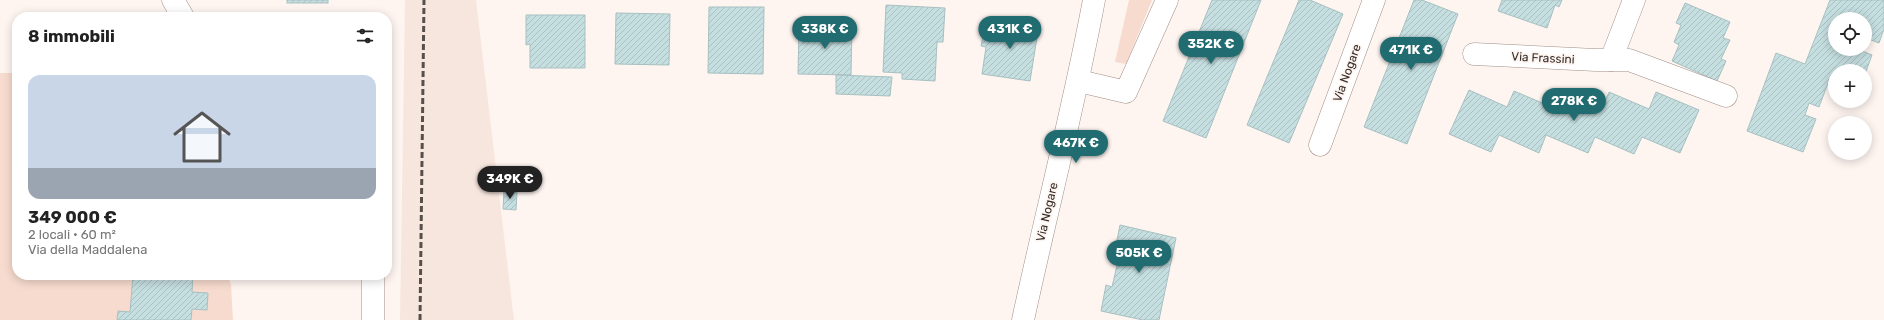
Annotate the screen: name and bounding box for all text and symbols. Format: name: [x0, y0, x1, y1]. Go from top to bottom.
map controls: [1828, 12, 1872, 160]
button: locate: [1828, 12, 1872, 56]
pin: 338K €: [792, 16, 858, 50]
pin: 431K €: [977, 16, 1043, 50]
text: 338K €: [801, 21, 849, 36]
text: 431K €: [987, 21, 1033, 36]
icon: filters: [354, 25, 376, 47]
text: 8 immobili: [28, 26, 115, 46]
pin: 352K €: [1178, 31, 1244, 65]
text: 352K €: [1188, 36, 1234, 51]
pin: 471K €: [1378, 37, 1444, 71]
street label: Via Nogare: [1330, 42, 1364, 104]
text: 471K €: [1389, 42, 1433, 57]
street label: Via Frassini: [1511, 49, 1575, 67]
button: +: [1828, 64, 1872, 108]
pin: 278K €: [1541, 88, 1607, 122]
text: 278K €: [1551, 93, 1597, 108]
icon: home: [166, 101, 238, 173]
button: −: [1828, 116, 1872, 160]
pin: 467K €: [1043, 130, 1109, 164]
text: 467K €: [1053, 135, 1099, 150]
pin: 349K €: [477, 166, 543, 200]
text: 349K €: [486, 171, 534, 186]
street label: Via Nogare: [1033, 181, 1061, 243]
text: 349 000 €: [28, 207, 117, 227]
text: 2 locali · 60 m²: [28, 227, 116, 242]
pin: 505K €: [1106, 240, 1172, 274]
text: Via della Maddalena: [28, 242, 147, 257]
text: 505K €: [1115, 245, 1163, 260]

